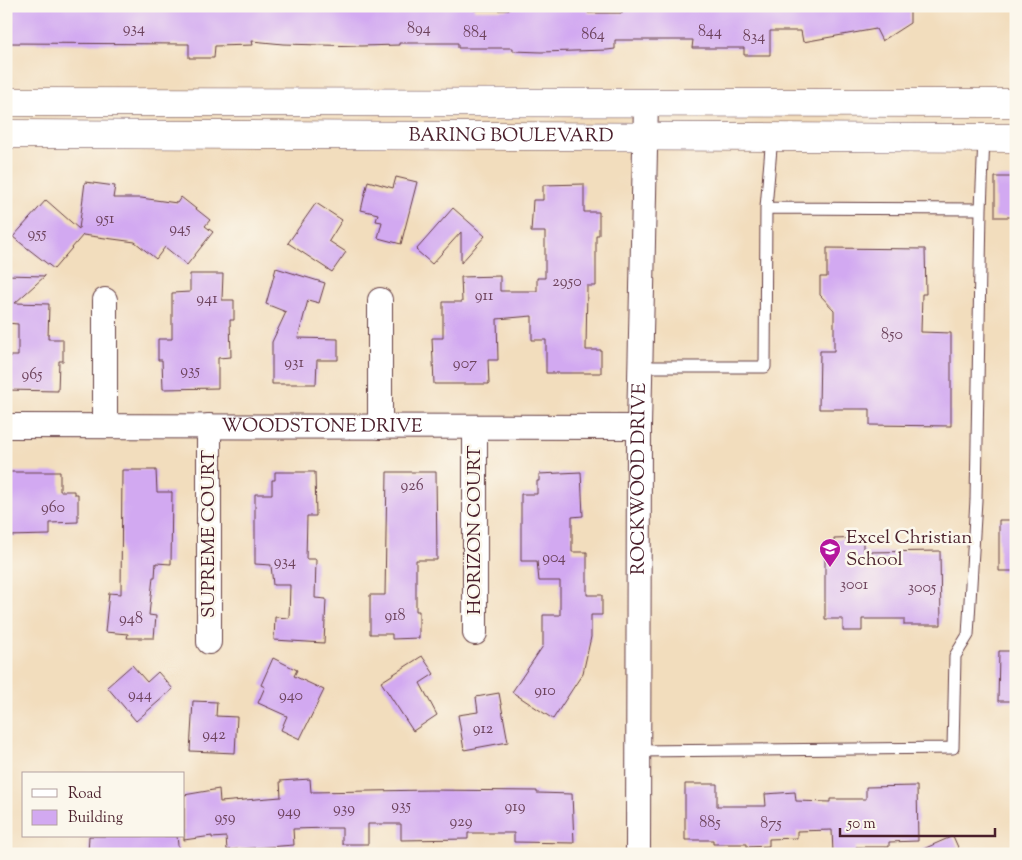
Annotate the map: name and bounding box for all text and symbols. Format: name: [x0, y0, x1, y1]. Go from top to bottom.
house number: 934: [123, 18, 145, 41]
house number: 894: [407, 18, 431, 41]
house number: 844: [698, 21, 722, 44]
house number: 884: [463, 22, 487, 45]
house number: 864: [581, 24, 605, 47]
house number: 834: [743, 26, 765, 49]
street label: BARING BOULEVARD: [408, 122, 614, 150]
house number: 951: [96, 208, 115, 231]
house number: 945: [169, 218, 191, 241]
house number: 955: [27, 223, 47, 246]
house number: 2950: [552, 271, 582, 294]
house number: 911: [475, 285, 494, 308]
house number: 941: [196, 288, 218, 311]
house number: 850: [881, 324, 903, 347]
house number: 931: [284, 352, 304, 375]
house number: 907: [453, 353, 477, 376]
house number: 935: [180, 360, 200, 383]
house number: 965: [21, 364, 43, 387]
street label: ROCKWOOD DRIVE: [625, 382, 653, 575]
street label: WOODSTONE DRIVE: [221, 413, 423, 440]
street label: HORIZON COURT: [462, 445, 489, 615]
street label: SUPREME COURT: [196, 450, 223, 618]
house number: 926: [400, 475, 424, 498]
house number: 960: [41, 497, 65, 520]
place label: Excel Christian School: [846, 525, 973, 574]
school or university icon: Excel Christian School: [818, 537, 842, 568]
house number: 904: [542, 547, 566, 570]
house number: 934: [274, 551, 296, 574]
house number: 3001: [840, 574, 869, 597]
house number: 3005: [908, 577, 937, 600]
house number: 918: [384, 605, 406, 628]
house number: 948: [119, 608, 143, 631]
house number: 910: [534, 680, 556, 703]
house number: 944: [128, 684, 152, 707]
house number: 940: [279, 685, 303, 708]
house number: 912: [473, 718, 494, 741]
house number: 942: [202, 724, 226, 747]
legend: [22, 772, 185, 838]
text: Road: [68, 784, 102, 805]
house number: 935: [391, 795, 411, 818]
house number: 919: [505, 796, 526, 819]
house number: 939: [333, 798, 355, 821]
house number: 949: [277, 801, 301, 824]
scale bar: [840, 805, 994, 837]
house number: 959: [214, 807, 236, 830]
text: Building: [68, 808, 123, 829]
house number: 929: [449, 811, 473, 834]
house number: 885: [699, 812, 721, 835]
house number: 875: [760, 813, 782, 836]
text: 50 m: [846, 814, 876, 835]

